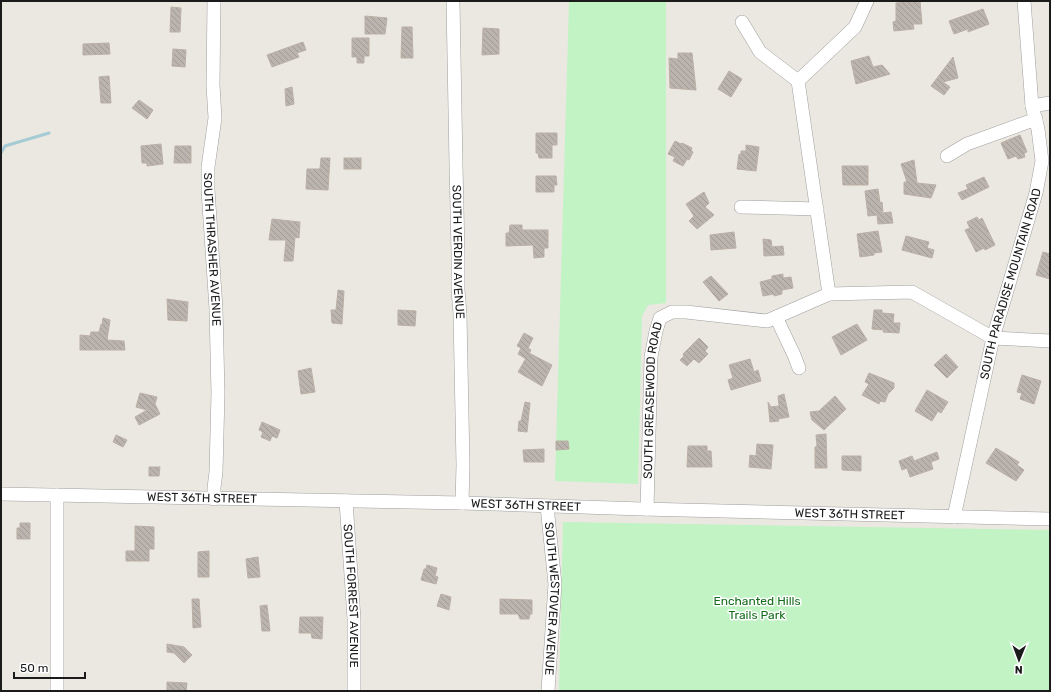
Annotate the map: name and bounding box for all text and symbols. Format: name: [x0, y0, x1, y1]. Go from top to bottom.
street label: SOUTH THRASHER AVENUE: [201, 172, 223, 326]
street label: SOUTH VERDIN AVENUE: [449, 185, 467, 319]
street label: SOUTH PARADISE MOUNTAIN ROAD: [977, 187, 1044, 381]
street label: SOUTH GREASEWOOD ROAD: [641, 320, 665, 479]
street label: WEST 36TH STREET: [147, 490, 257, 506]
street label: WEST 36TH STREET: [471, 496, 581, 514]
street label: WEST 36TH STREET: [795, 506, 905, 522]
street label: SOUTH WESTOVER AVENUE: [542, 521, 562, 676]
street label: SOUTH FORREST AVENUE: [341, 524, 361, 668]
park label: Enchanted Hills Trails Park: [713, 594, 801, 622]
north arrow: [999, 640, 1039, 680]
scale bar: [14, 654, 85, 680]
text: 50 m: [20, 661, 48, 675]
text: N: [1015, 663, 1023, 676]

